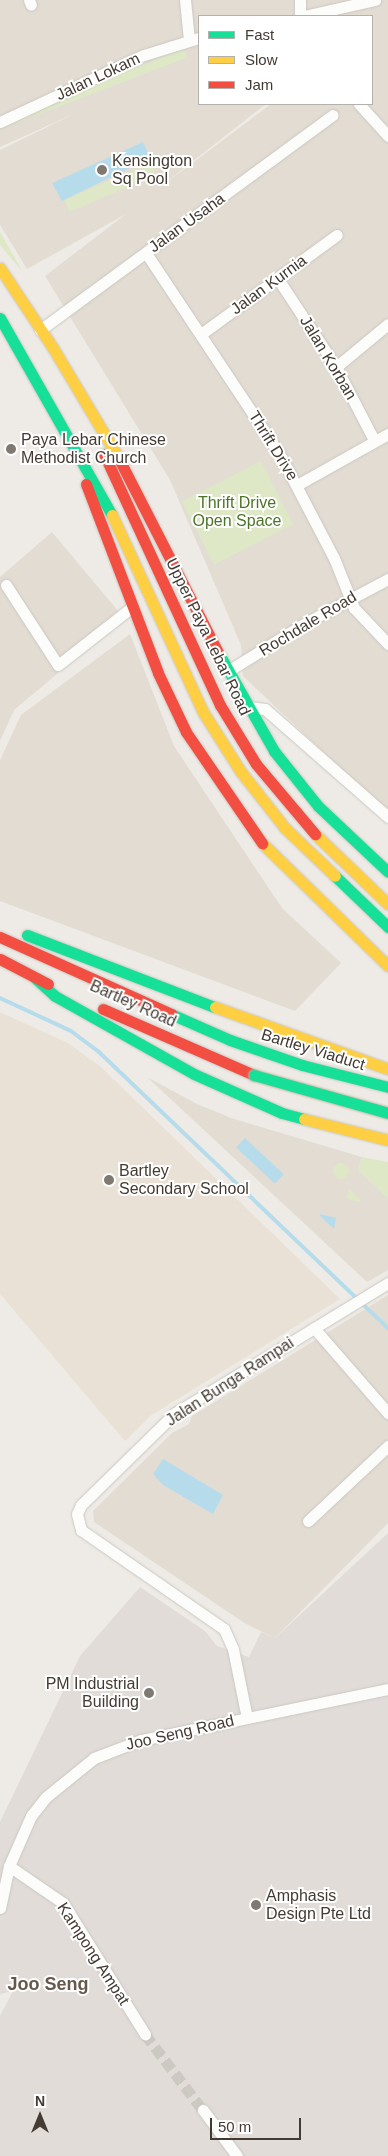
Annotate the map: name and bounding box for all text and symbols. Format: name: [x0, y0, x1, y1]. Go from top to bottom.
legend: [198, 15, 373, 105]
text: Fast: [245, 26, 274, 43]
street label: Jalan Lokam: [53, 49, 143, 105]
text: Slow: [245, 51, 278, 68]
text: Jam: [245, 76, 273, 93]
place label: Kensington Sq Pool: [112, 151, 192, 189]
marker: Kensington Sq Pool: [96, 164, 108, 176]
street label: Jalan Usaha: [145, 189, 229, 257]
street label: Jalan Kurnia: [227, 251, 311, 319]
street label: Jalan Korban: [295, 313, 361, 403]
street label: Thrift Drive: [244, 408, 302, 484]
place label: Paya Lebar Chinese Methodist Church: [21, 430, 166, 468]
marker: Paya Lebar Chinese Methodist Church: [5, 443, 17, 455]
park label: Thrift Drive Open Space: [193, 493, 281, 531]
street label: Upper Paya Lebar Road: [162, 555, 254, 719]
street label: Rochdale Road: [256, 587, 360, 661]
street label: Bartley Road: [87, 976, 179, 1032]
street label: Bartley Viaduct: [259, 1025, 367, 1075]
place label: Bartley Secondary School: [119, 1161, 249, 1199]
marker: Bartley Secondary School: [103, 1174, 115, 1186]
street label: Jalan Bunga Rampai: [162, 1333, 298, 1431]
place label: PM Industrial Building: [46, 1674, 139, 1712]
marker: PM Industrial Building: [143, 1687, 155, 1699]
street label: Joo Seng Road: [124, 1711, 236, 1755]
place label: Amphasis Design Pte Ltd: [266, 1886, 371, 1924]
street label: Kampong Ampat: [52, 1899, 134, 2009]
marker: Amphasis Design Pte Ltd: [250, 1899, 262, 1911]
district label: Joo Seng: [7, 1973, 89, 1995]
north arrow: [15, 2091, 65, 2141]
text: N: [35, 2093, 45, 2109]
scale bar: [213, 2108, 304, 2140]
text: 50 m: [218, 2118, 251, 2135]

